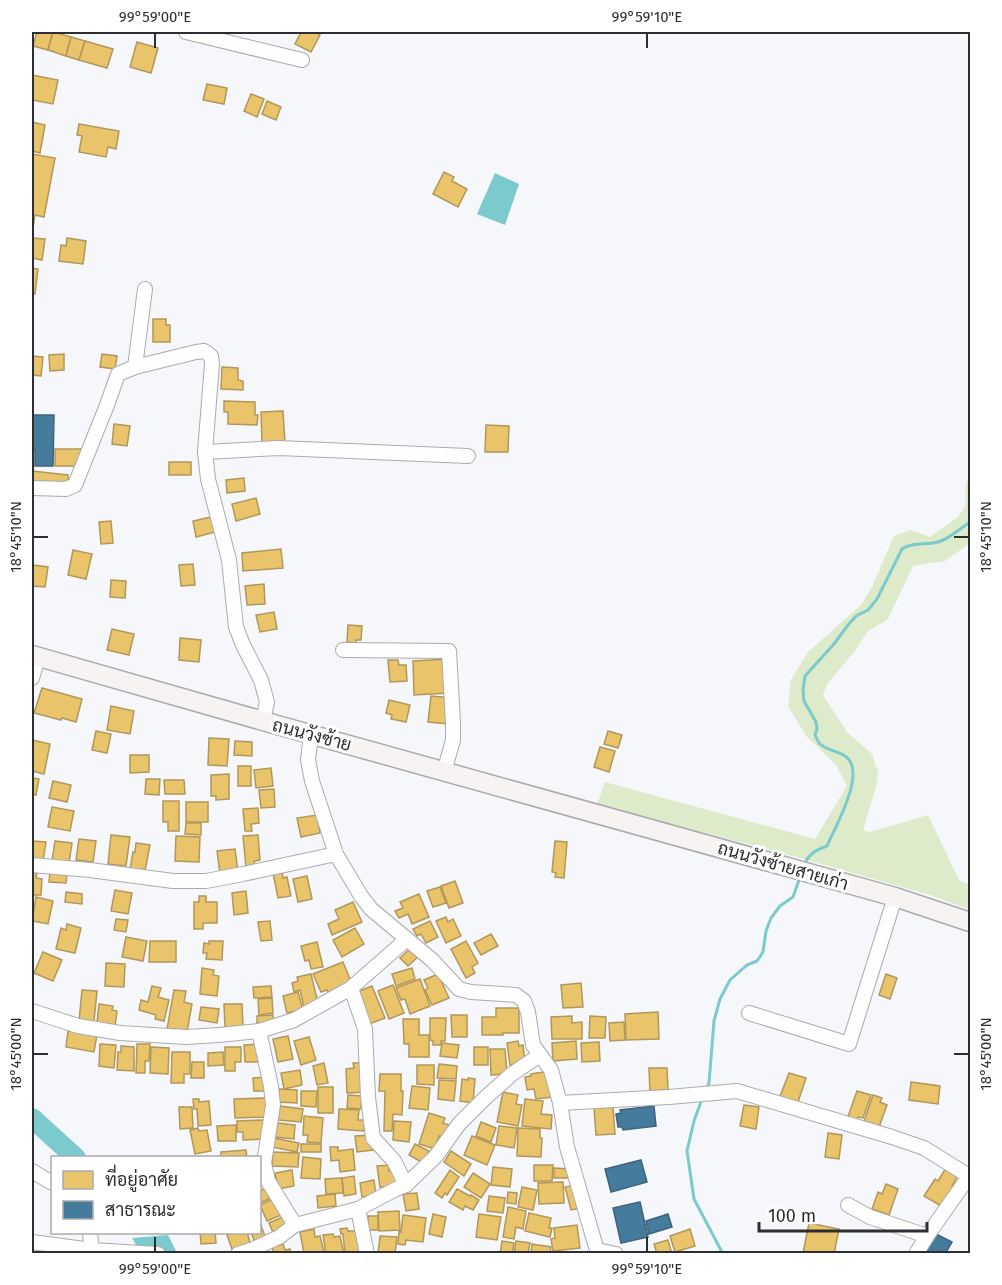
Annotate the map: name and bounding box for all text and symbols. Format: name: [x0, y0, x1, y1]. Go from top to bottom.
text: 99°59'00"E: [119, 8, 191, 26]
text: 99°59'10"E: [612, 8, 682, 26]
text: 18°45'10"N: [7, 501, 25, 573]
text: 18°45'10"N: [977, 501, 995, 573]
street label: ถนนวังซ้าย: [270, 713, 354, 756]
street label: ถนนวังซ้ายสายเก่า: [715, 836, 851, 895]
text: 18°45'00"N: [7, 1017, 25, 1091]
text: 18°45'00"N: [977, 1017, 995, 1091]
legend: [51, 1156, 261, 1234]
text: ที่อยู่อาศัย: [105, 1164, 178, 1193]
scale bar: [759, 1195, 927, 1233]
text: สาธารณะ: [105, 1199, 176, 1221]
text: 100 m: [768, 1205, 816, 1227]
text: 99°59'00"E: [119, 1260, 191, 1278]
text: 99°59'10"E: [612, 1260, 682, 1278]

